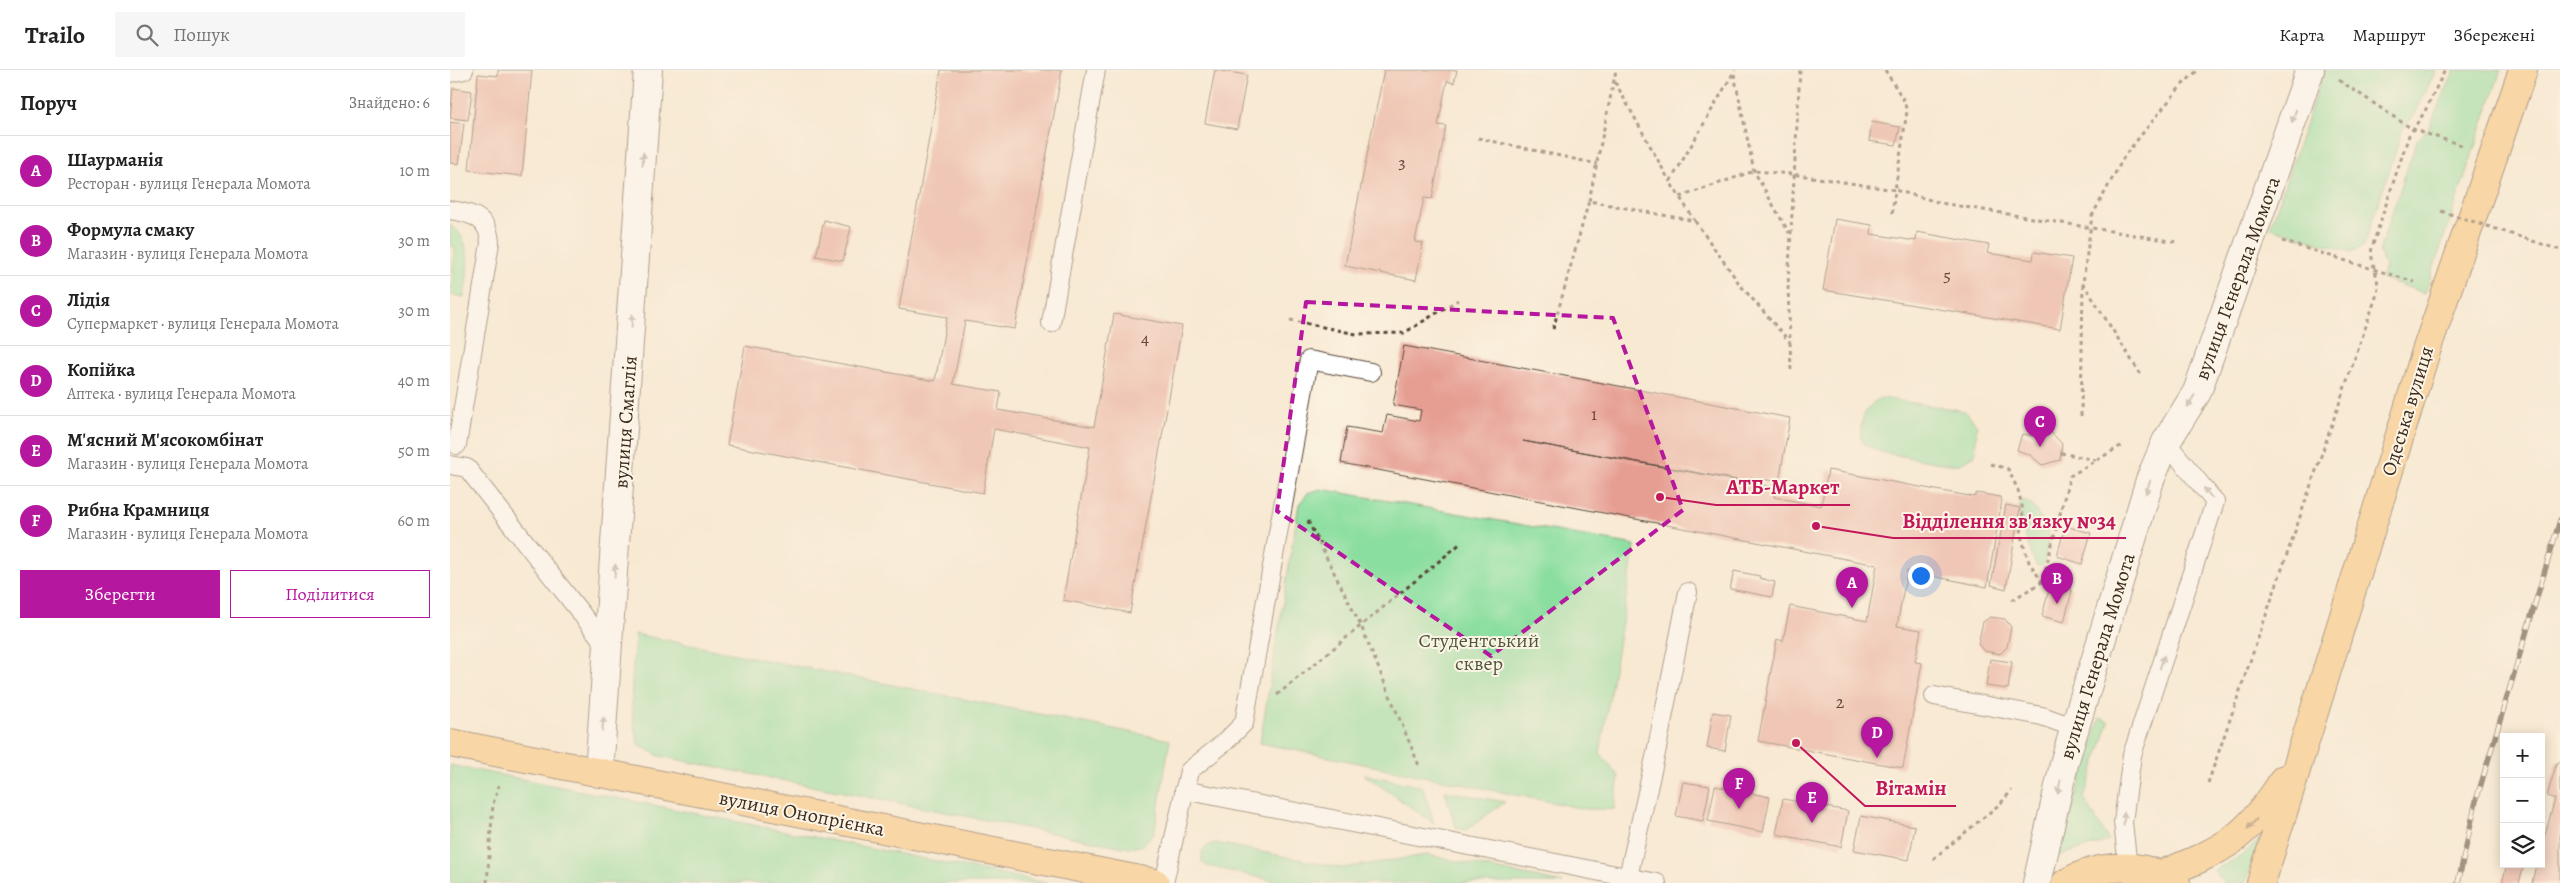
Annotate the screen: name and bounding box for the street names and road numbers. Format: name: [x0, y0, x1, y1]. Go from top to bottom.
street label: вулиця Генерала Момота: [2188, 172, 2287, 384]
street label: Одеська вулиця: [2375, 343, 2440, 479]
street label: вулиця Смаглія: [607, 355, 644, 489]
street label: вулиця Генерала Момота: [2053, 549, 2142, 763]
street label: вулиця Онопрієнка: [717, 784, 888, 843]

